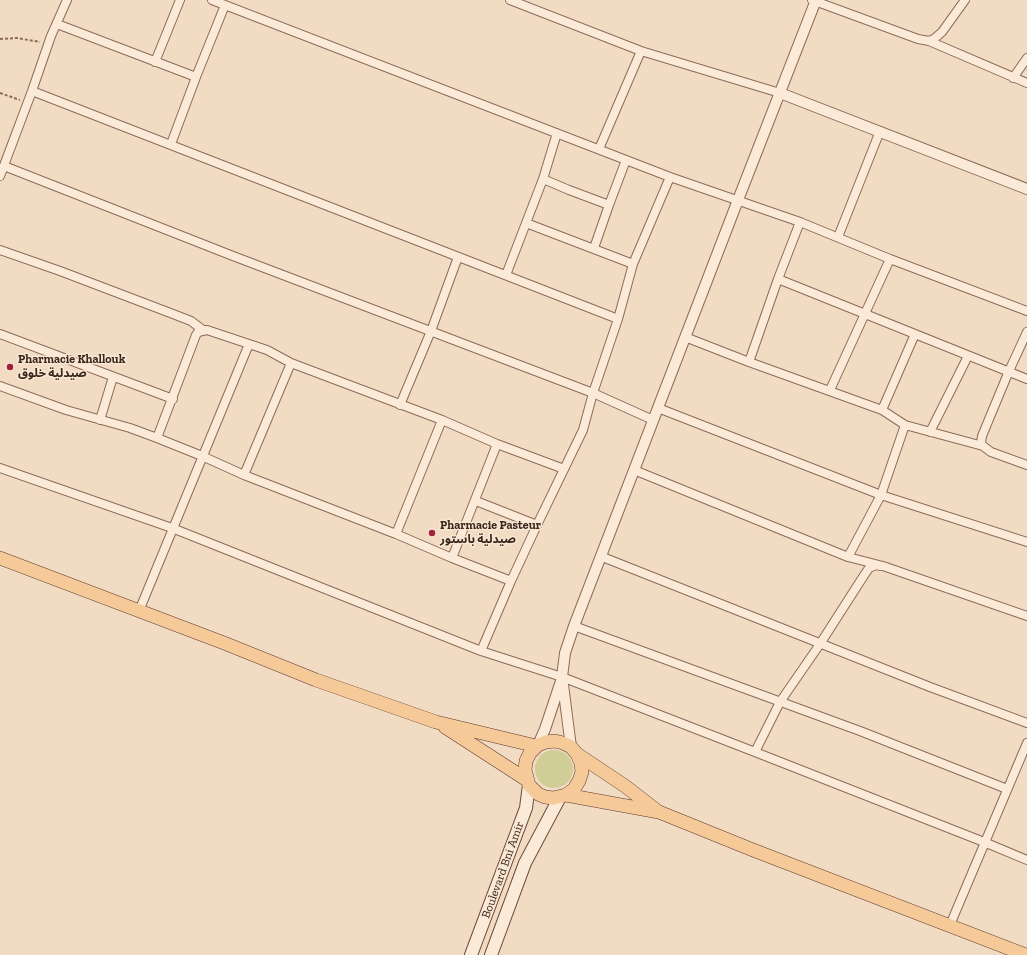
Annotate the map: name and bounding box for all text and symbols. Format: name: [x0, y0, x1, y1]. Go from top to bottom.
place label: Pharmacie Khallouk صيدلية خلوق: [18, 353, 125, 381]
marker: Pharmacie Khallouk صيدلية خلوق: [5, 362, 15, 372]
place label: Pharmacie Pasteur صيدلية باستور: [440, 519, 541, 547]
marker: Pharmacie Pasteur صيدلية باستور: [427, 528, 437, 538]
street label: Boulevard Bni Amir: [479, 820, 527, 920]

